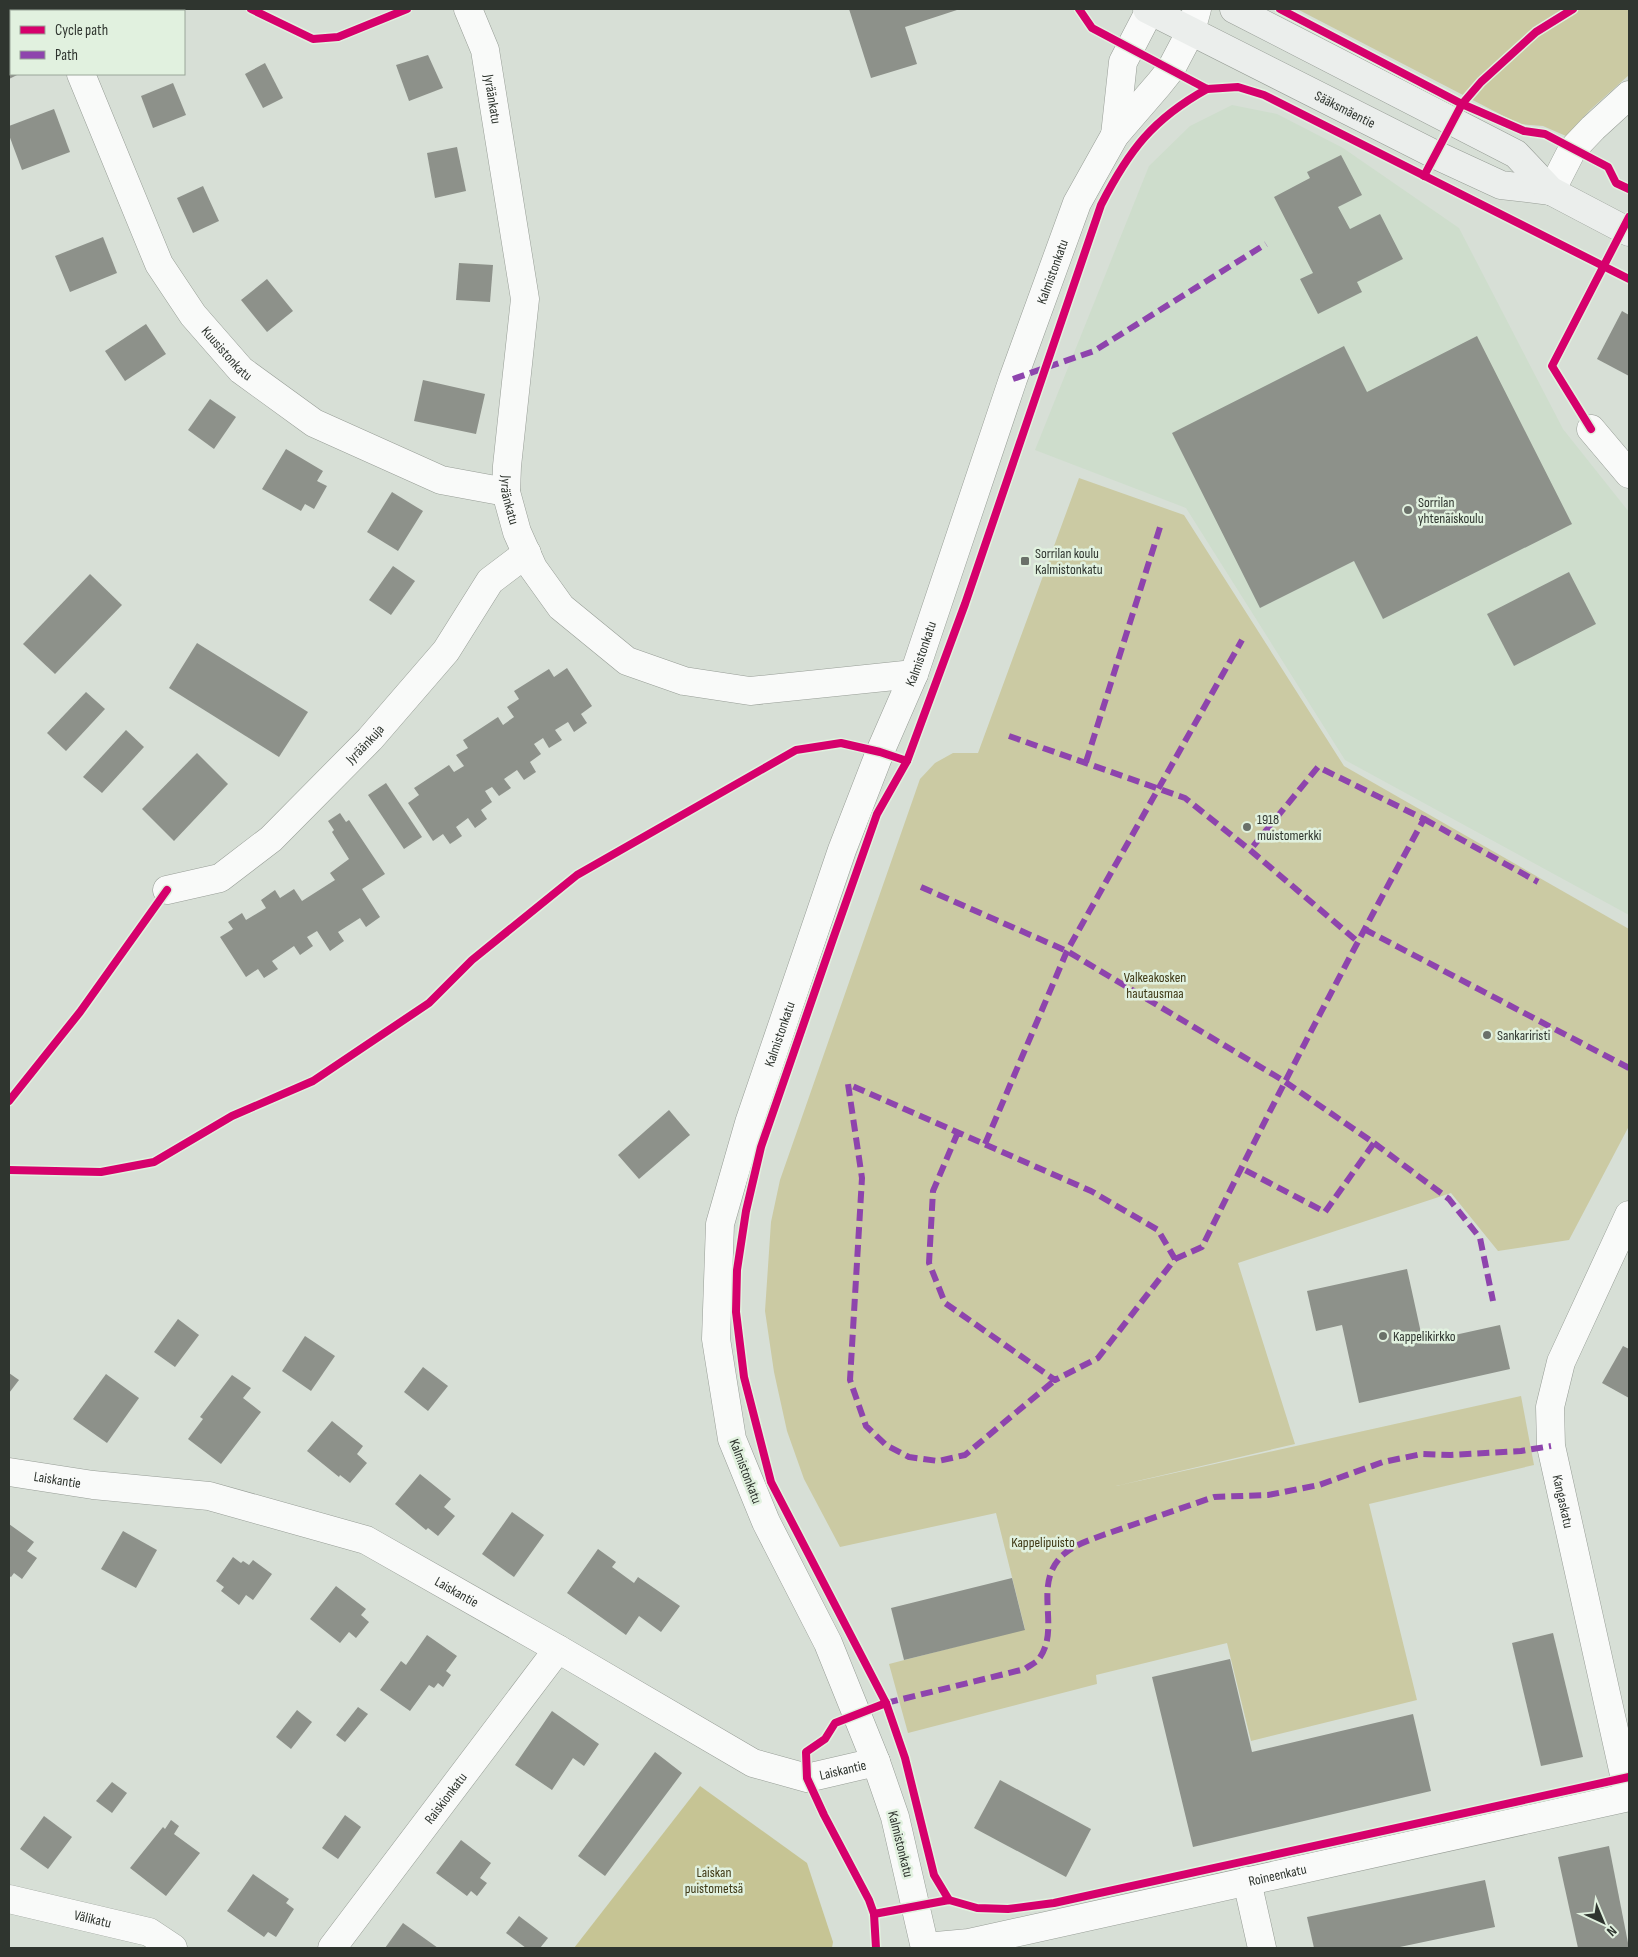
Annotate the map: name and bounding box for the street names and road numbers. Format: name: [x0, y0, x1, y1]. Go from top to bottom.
street label: Jyräänkatu: [480, 72, 505, 125]
street label: Sääksmäentie: [1312, 87, 1378, 132]
street label: Kalmistonkatu: [1033, 237, 1072, 307]
street label: Kuusistonkatu: [198, 323, 256, 384]
street label: Jyräänkatu: [497, 474, 523, 527]
street label: Kalmistonkatu: [902, 619, 940, 689]
street label: Jyräänkuja: [342, 721, 388, 768]
street label: Kalmistonkatu: [761, 999, 799, 1069]
street label: Kalmistonkatu: [725, 1437, 766, 1506]
street label: Laiskantie: [33, 1468, 82, 1492]
street label: Kangaskatu: [1549, 1473, 1577, 1530]
street label: Laiskantie: [432, 1573, 481, 1611]
street label: Laiskantie: [818, 1757, 868, 1784]
street label: Raiskionkatu: [421, 1769, 471, 1827]
street label: Kalmistonkatu: [884, 1809, 917, 1879]
street label: Roineenkatu: [1247, 1861, 1308, 1890]
street label: Välikatu: [72, 1907, 113, 1932]

